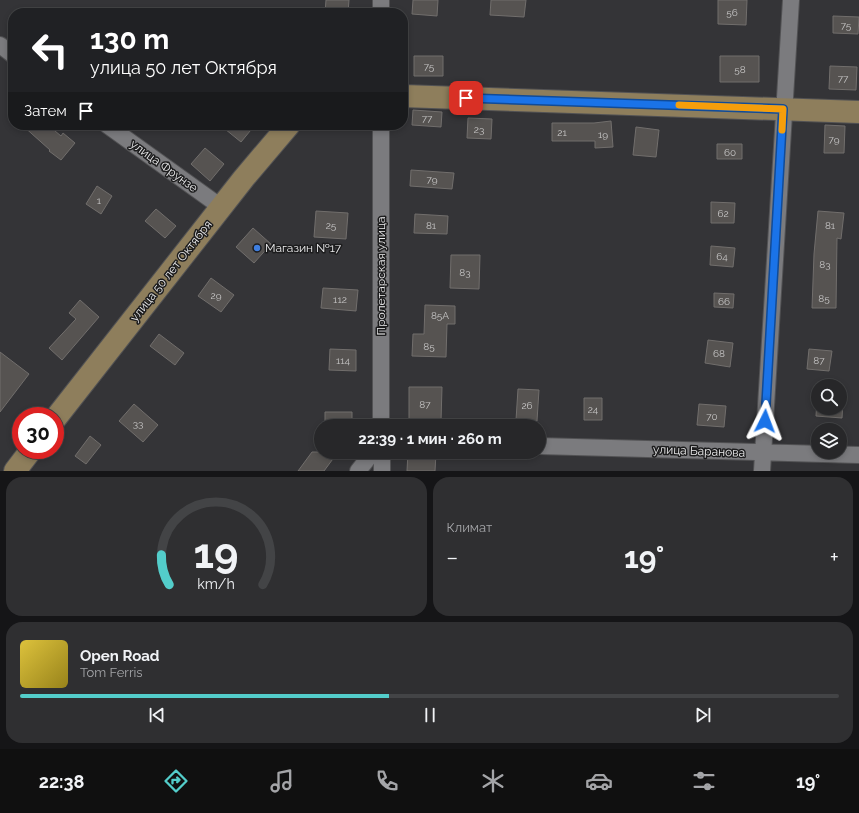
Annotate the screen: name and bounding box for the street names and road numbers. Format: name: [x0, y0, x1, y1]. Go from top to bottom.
street label: улица Фрунзе: [128, 137, 200, 195]
street label: Пролетарская улица: [374, 217, 388, 335]
street label: улица 50 лет Октября: [127, 218, 215, 324]
street label: улица Баранова: [653, 442, 745, 460]

